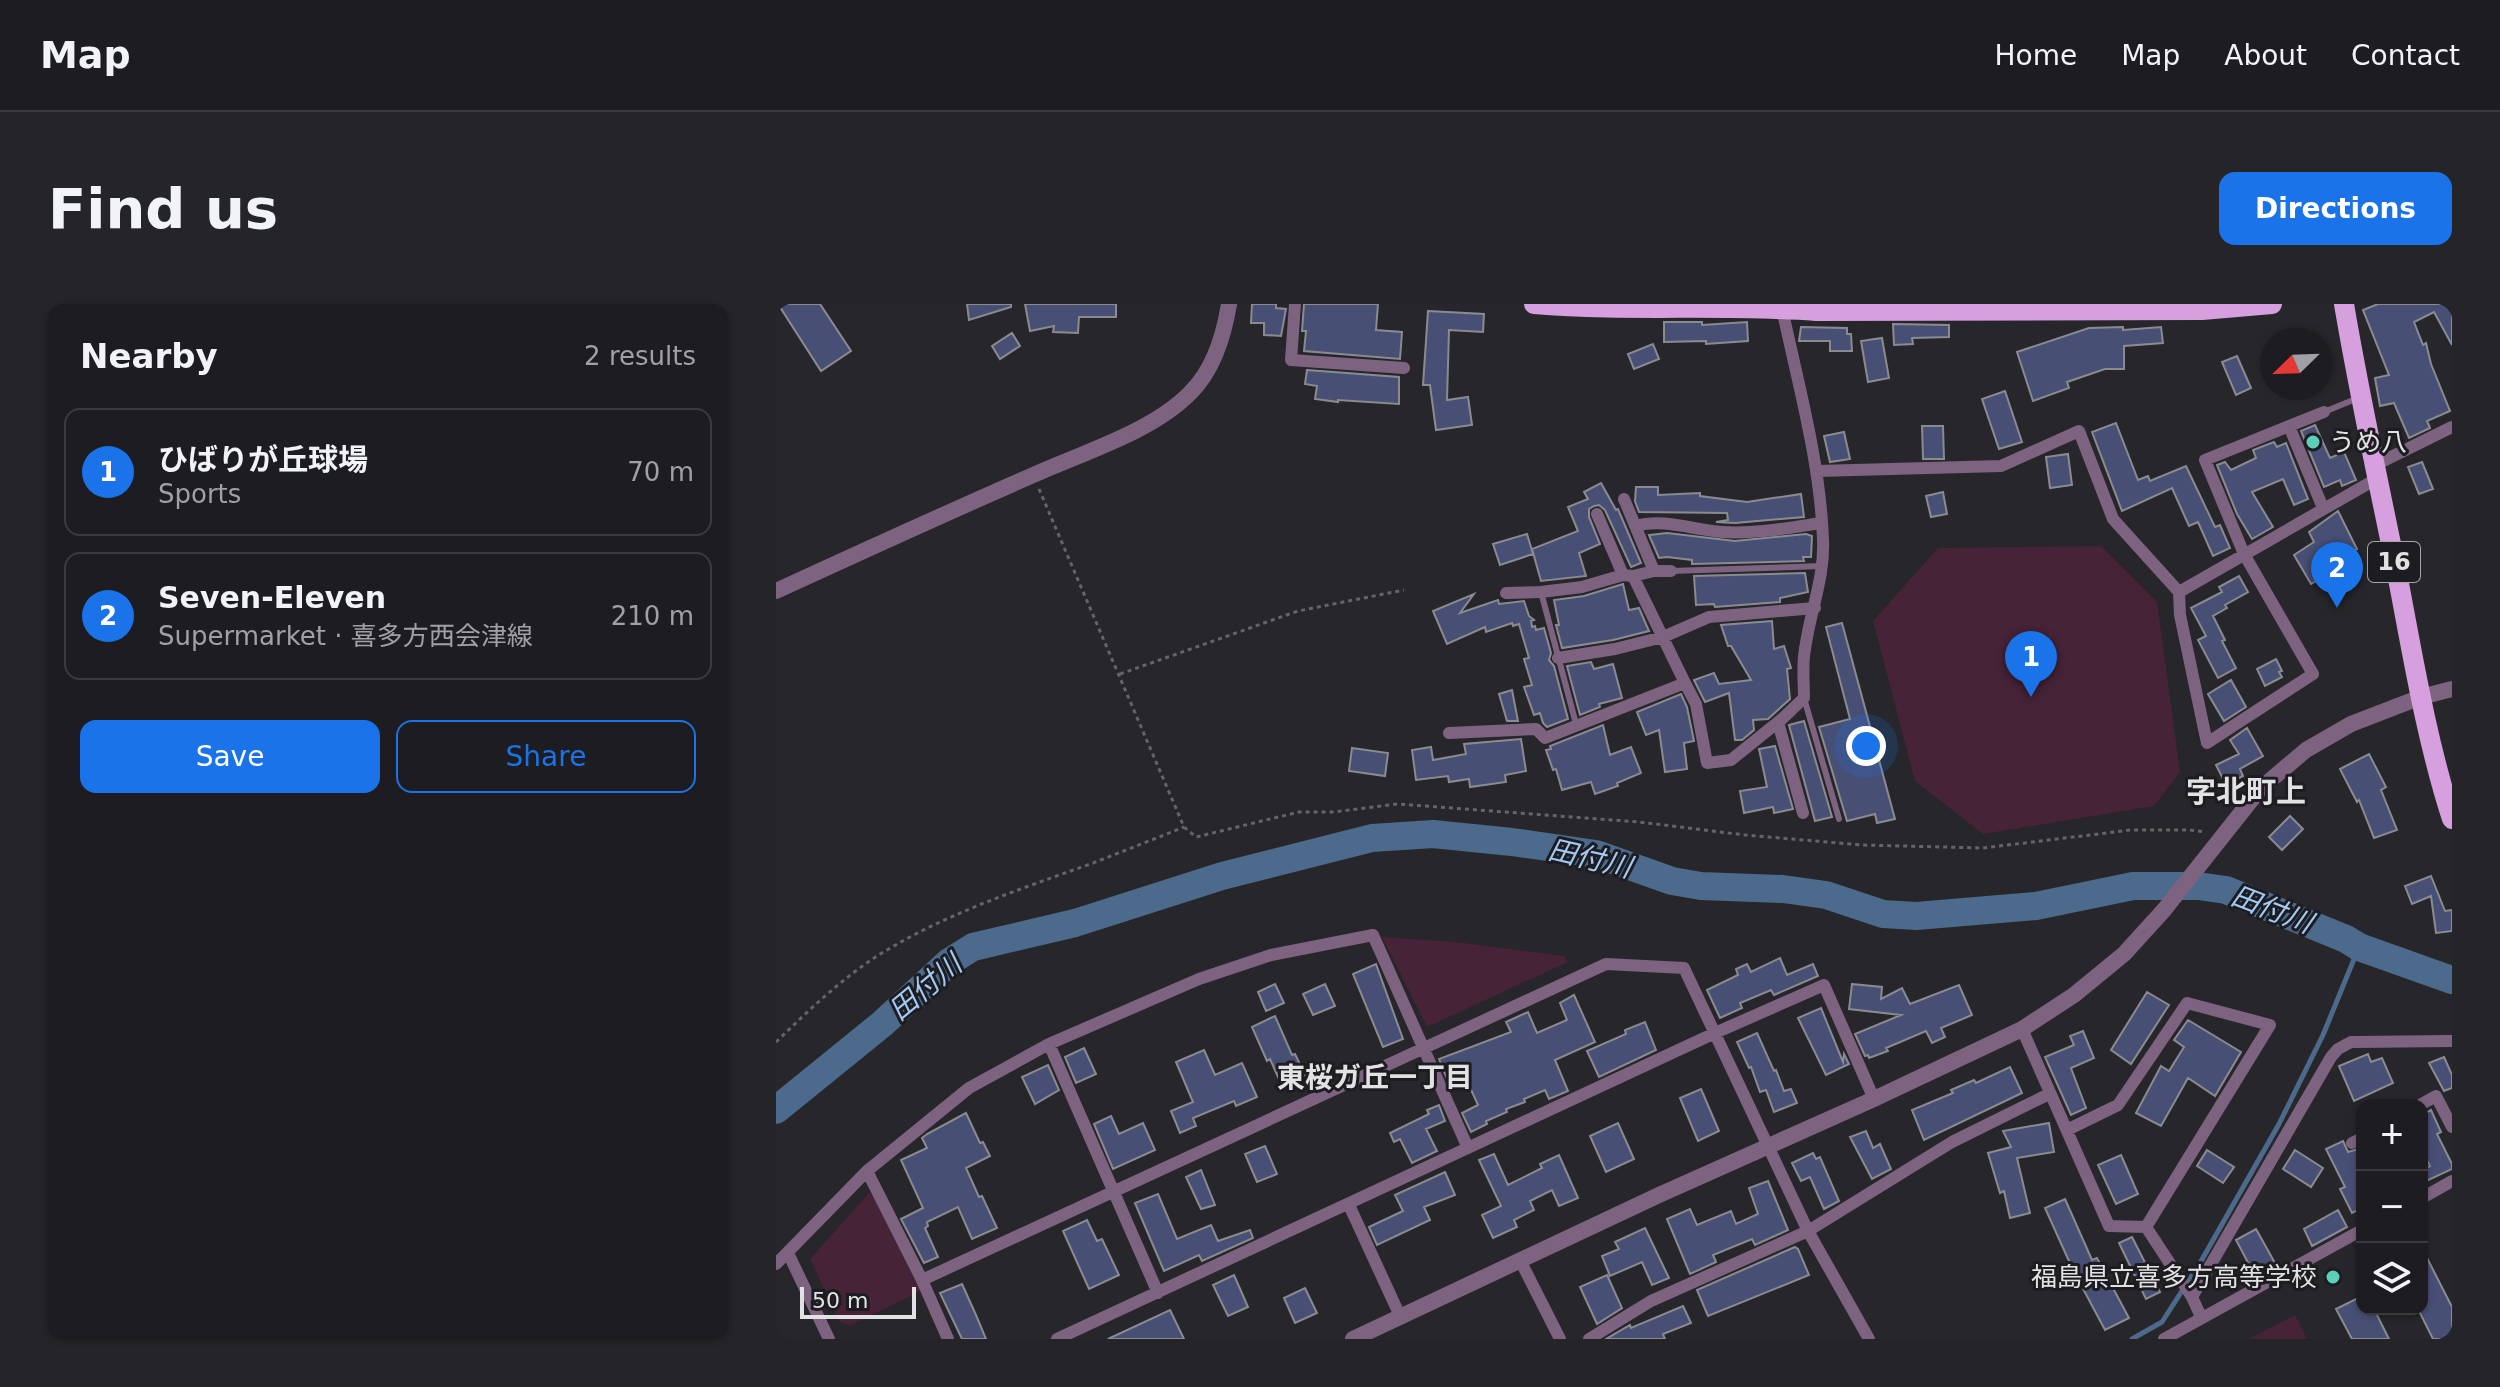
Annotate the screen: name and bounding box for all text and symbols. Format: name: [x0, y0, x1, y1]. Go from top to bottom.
text: Map: [40, 33, 131, 77]
text: Home: [1994, 39, 2077, 72]
text: Map: [2121, 39, 2180, 72]
text: About: [2224, 39, 2307, 72]
text: Contact: [2351, 39, 2460, 72]
button: Directions: [2219, 172, 2452, 245]
text: Find us: [48, 176, 278, 241]
north arrow: [2260, 328, 2332, 400]
text: Nearby: [80, 336, 218, 376]
text: 2 results: [584, 341, 696, 371]
place label: うめ八: [2329, 427, 2407, 457]
marker: うめ八: [2304, 433, 2322, 451]
text: ひばりが丘球場: [158, 442, 368, 477]
text: 1: [99, 457, 117, 487]
text: 70 m: [627, 457, 694, 487]
text: Sports: [158, 479, 241, 509]
pin: 2: [2311, 542, 2363, 608]
road number: 16: [2368, 542, 2420, 582]
text: Seven-Eleven: [158, 580, 386, 615]
text: 2: [99, 601, 117, 631]
text: 210 m: [611, 601, 694, 631]
text: Supermarket · 喜多方西会津線: [158, 621, 533, 651]
pin: 1: [2005, 631, 2057, 697]
button: Save: [80, 720, 380, 793]
button: Share: [396, 720, 696, 793]
your location: [1846, 726, 1886, 766]
district label: 字北町上: [2186, 774, 2306, 809]
water label: 田付川: [1545, 833, 1637, 885]
water label: 田付川: [2227, 879, 2320, 941]
water label: 田付川: [883, 946, 970, 1027]
district label: 東桜ガ丘一丁目: [1277, 1061, 1473, 1094]
map controls: [2356, 1099, 2428, 1315]
button: +: [2356, 1099, 2428, 1171]
button: −: [2356, 1171, 2428, 1243]
button: layers: [2356, 1243, 2428, 1315]
place label: 福島県立喜多方高等学校: [2031, 1262, 2317, 1292]
marker: 福島県立喜多方高等学校: [2324, 1268, 2342, 1286]
scale bar: [800, 1283, 916, 1319]
text: 50 m: [812, 1288, 868, 1313]

